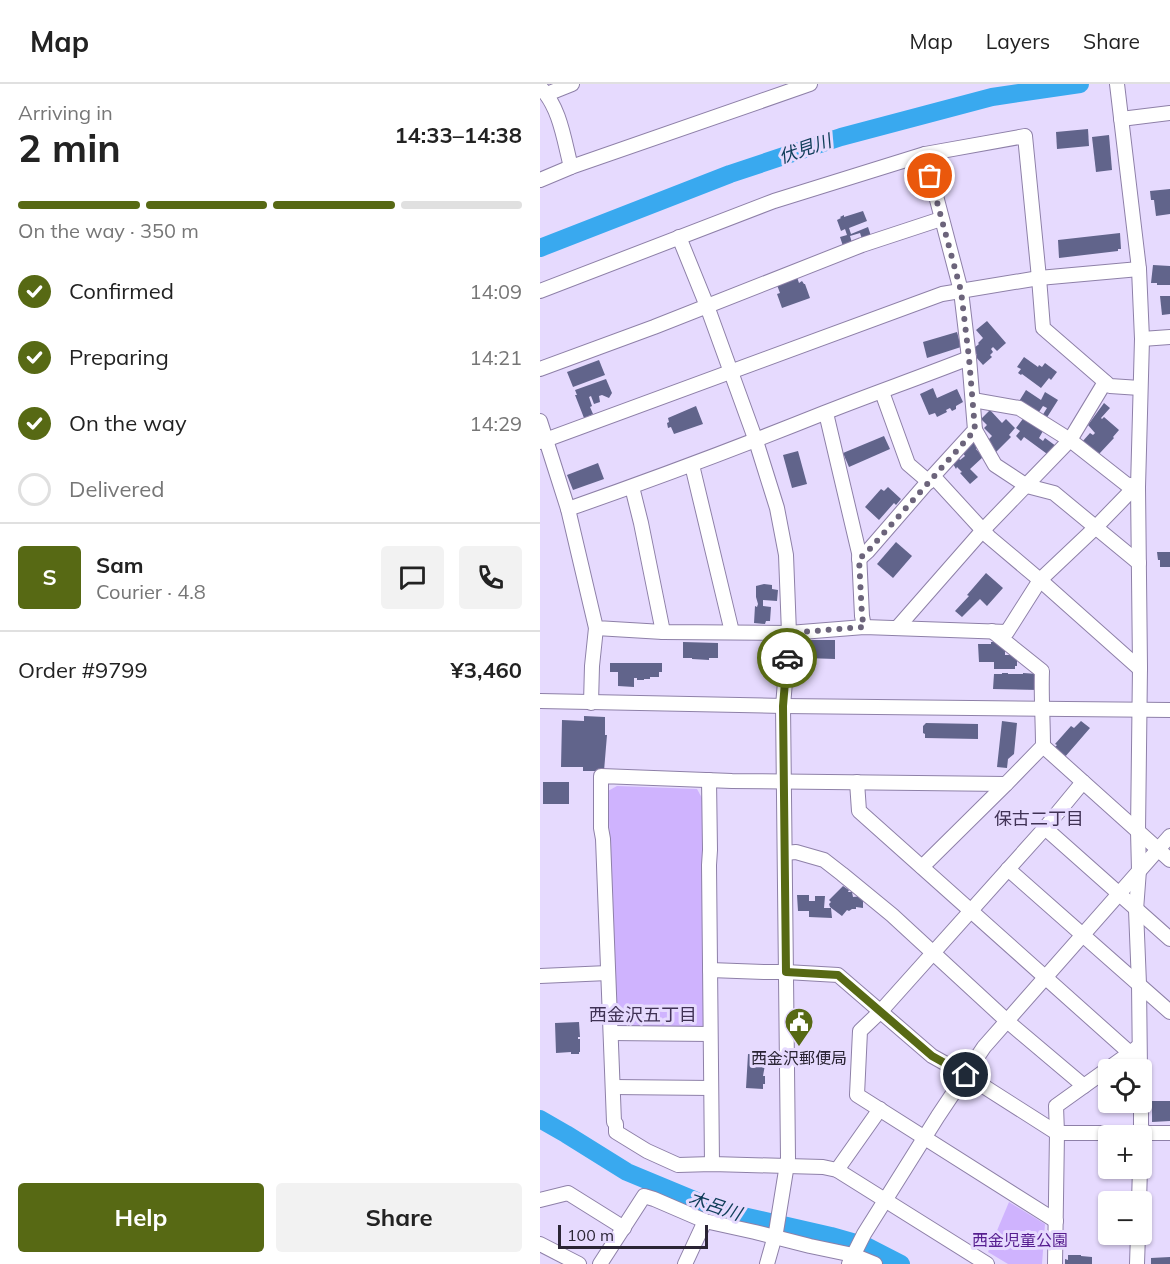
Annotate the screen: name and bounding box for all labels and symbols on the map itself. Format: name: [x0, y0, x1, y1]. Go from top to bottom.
water label: 伏見川: [776, 128, 836, 168]
pin: [904, 150, 955, 201]
courier: [757, 628, 817, 688]
district label: 保古二丁目: [994, 807, 1084, 830]
district label: 西金沢五丁目: [589, 1003, 697, 1026]
public building icon: 西金沢郵便局: [783, 1006, 815, 1048]
place label: 西金沢郵便局: [751, 1048, 847, 1068]
pin: [940, 1049, 991, 1100]
water label: 木呂川: [686, 1186, 746, 1226]
scale bar: [558, 1222, 708, 1250]
park label: 西金児童公園: [972, 1230, 1068, 1250]

